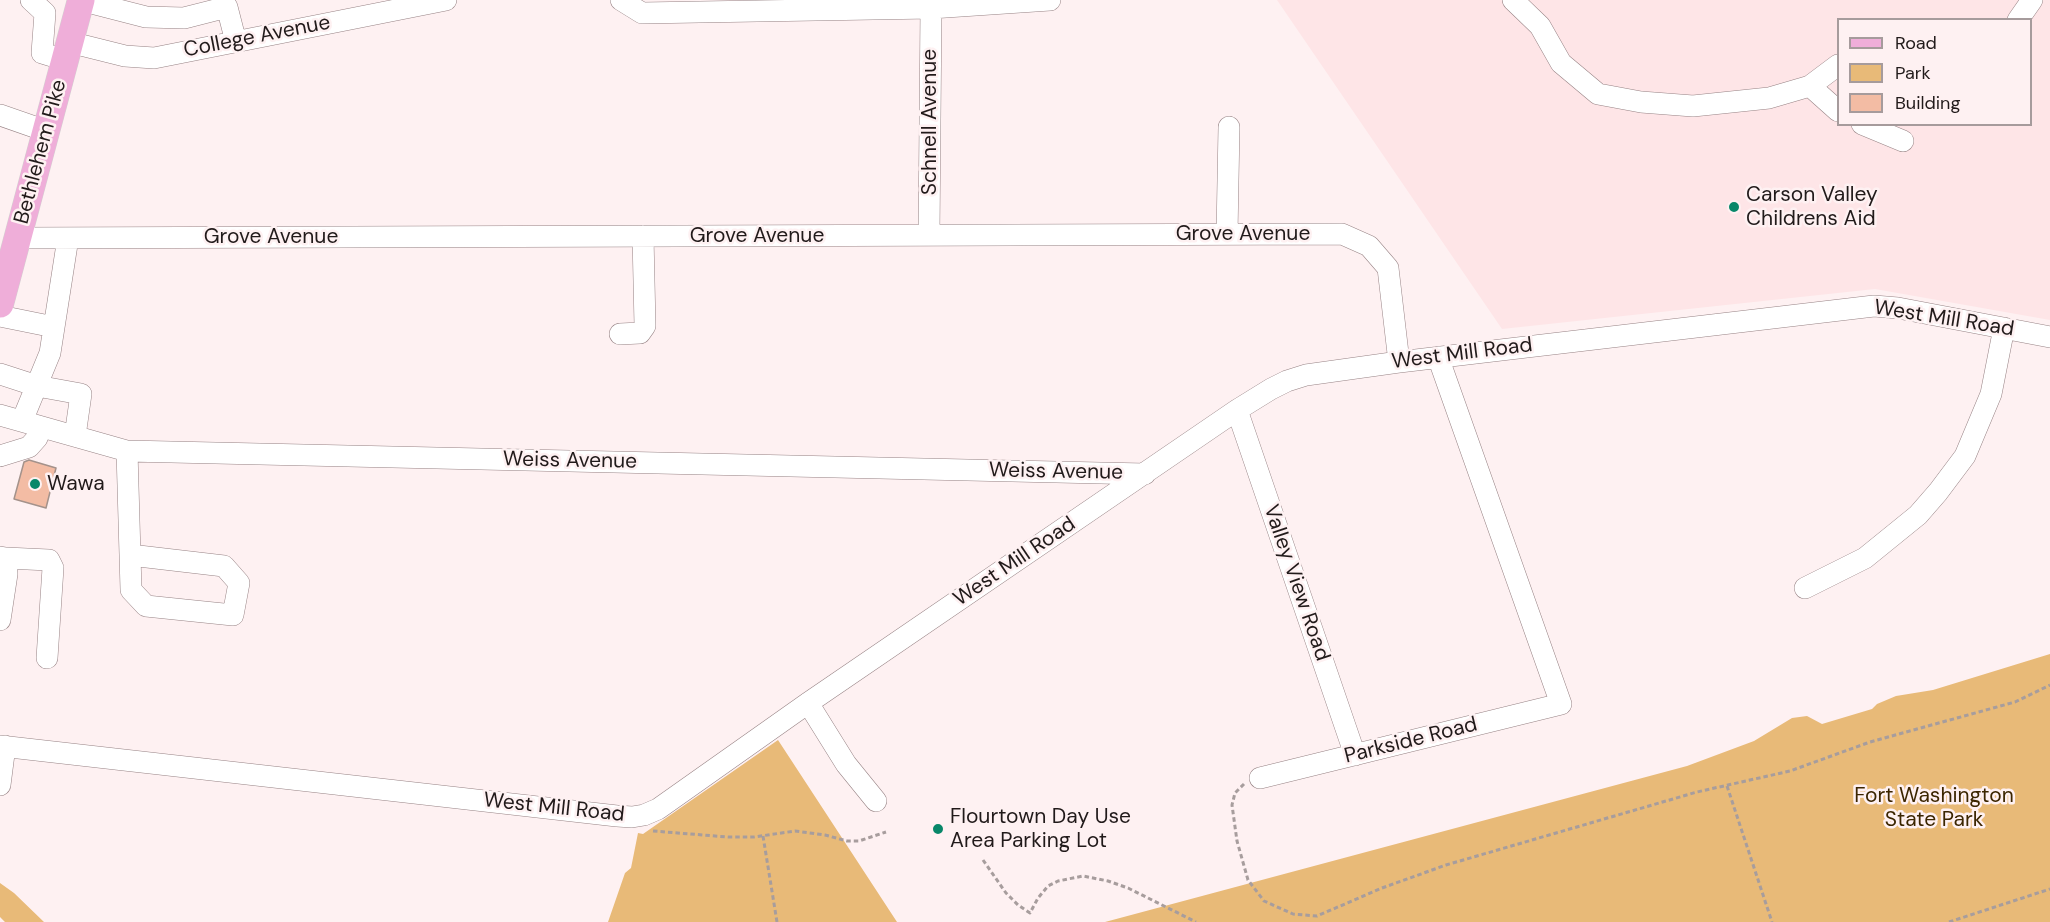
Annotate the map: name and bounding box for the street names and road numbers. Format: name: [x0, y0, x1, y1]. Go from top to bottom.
street label: College Avenue: [182, 10, 332, 64]
street label: Schnell Avenue: [917, 49, 943, 195]
street label: Bethlehem Pike: [10, 77, 72, 227]
street label: Grove Avenue: [1176, 221, 1310, 247]
street label: Grove Avenue: [690, 223, 824, 249]
street label: Grove Avenue: [204, 224, 338, 250]
street label: West Mill Road: [1872, 295, 2016, 343]
street label: West Mill Road: [1390, 333, 1534, 375]
street label: Weiss Avenue: [503, 447, 637, 475]
street label: Weiss Avenue: [989, 458, 1123, 486]
street label: Valley View Road: [1257, 502, 1335, 664]
street label: West Mill Road: [949, 512, 1081, 612]
street label: Parkside Road: [1342, 712, 1480, 770]
street label: West Mill Road: [482, 788, 626, 828]

